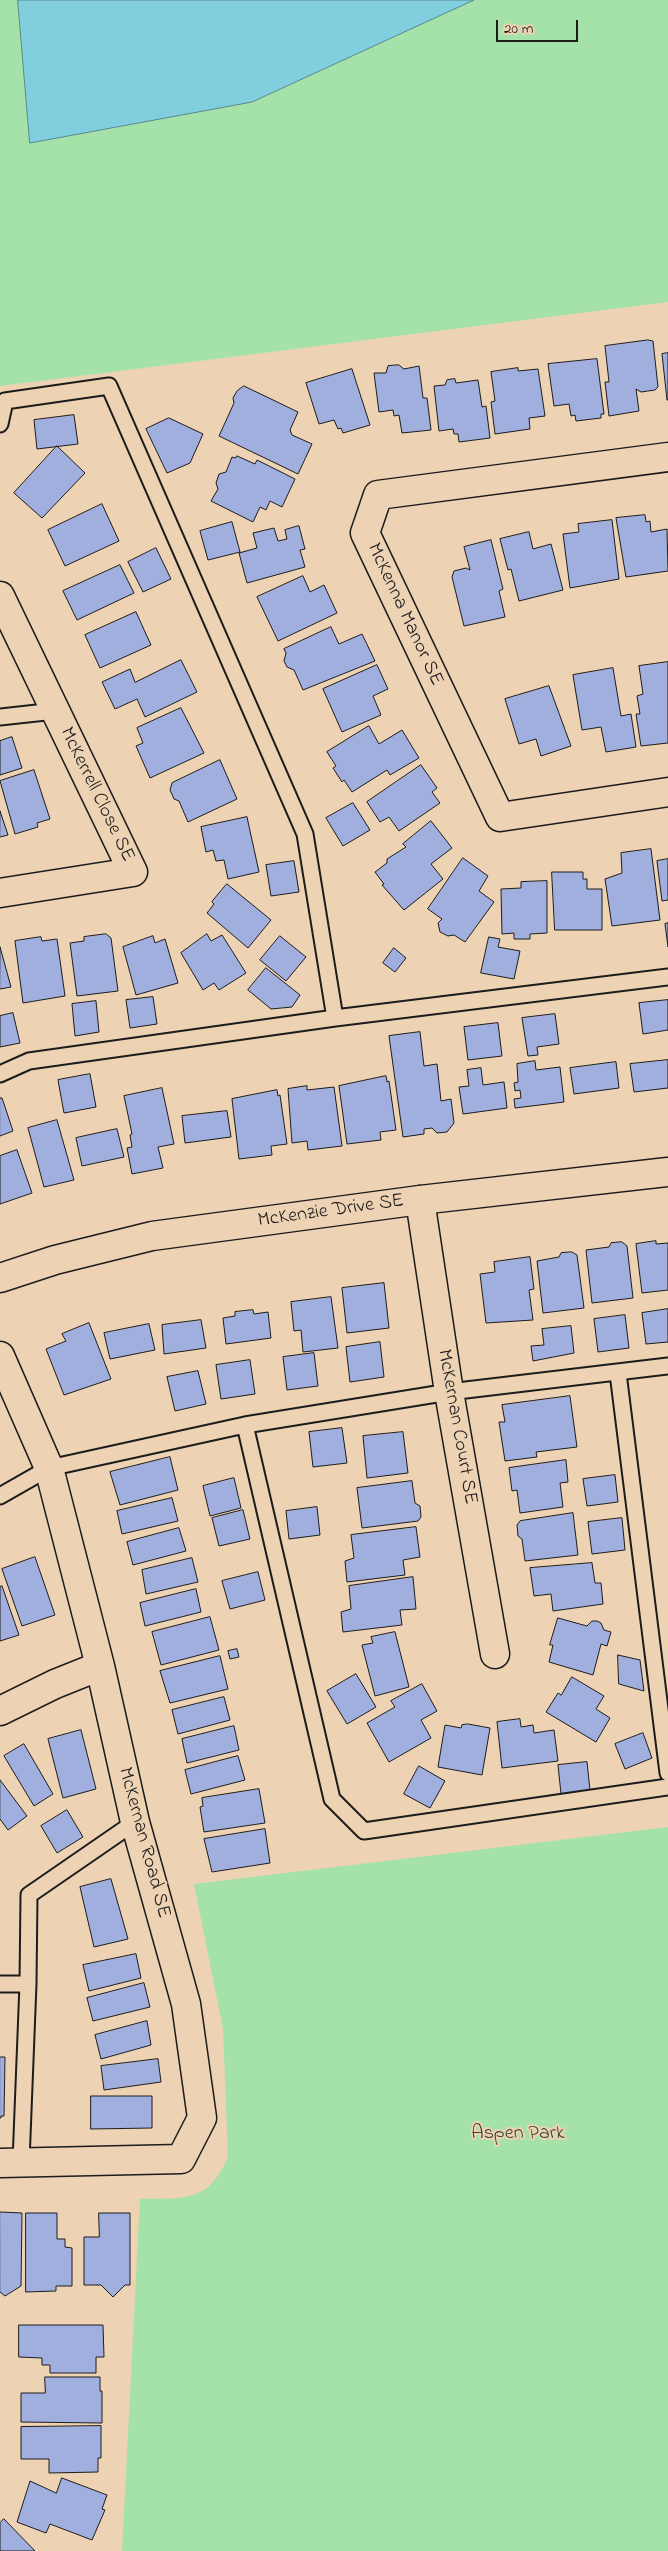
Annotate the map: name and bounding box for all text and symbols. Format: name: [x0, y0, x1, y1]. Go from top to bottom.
scale bar: [498, 10, 580, 42]
text: 20 m: [504, 18, 533, 40]
street label: McKenna Manor SE: [360, 540, 448, 690]
street label: McKerrell Close SE: [53, 724, 139, 866]
street label: McKenzie Drive SE: [256, 1190, 406, 1234]
street label: McKernan Court SE: [431, 1348, 481, 1506]
street label: McKernan Road SE: [111, 1765, 175, 1921]
park label: Aspen Park: [471, 2123, 565, 2147]

